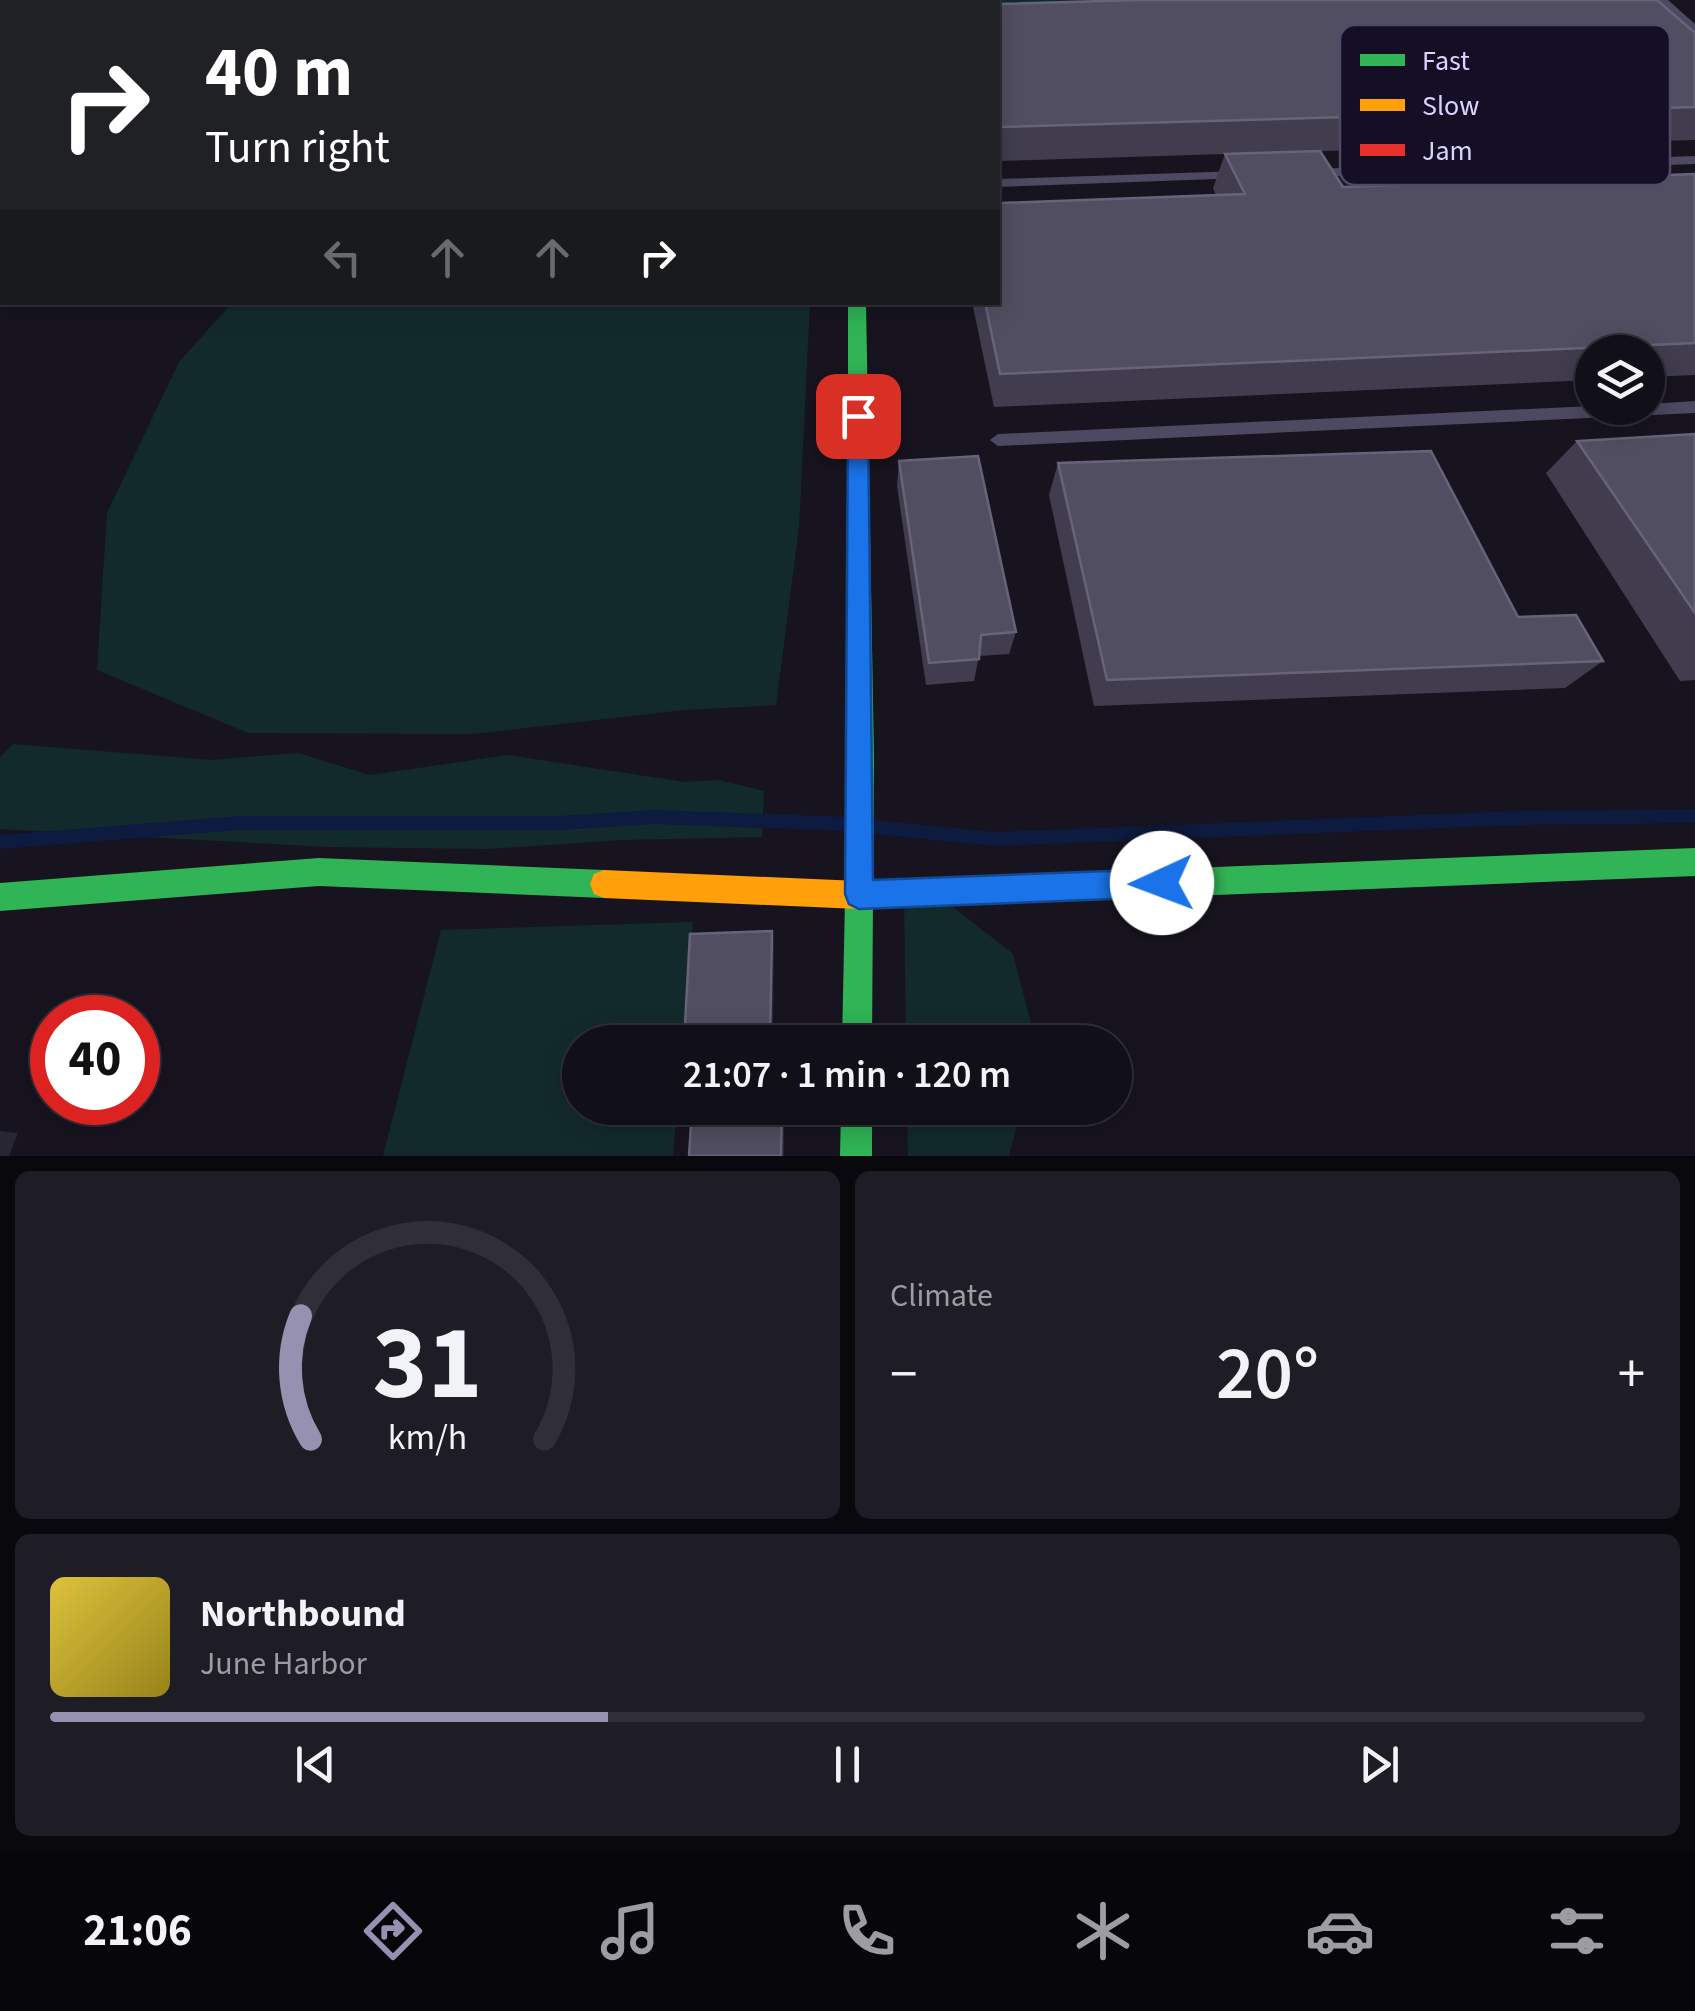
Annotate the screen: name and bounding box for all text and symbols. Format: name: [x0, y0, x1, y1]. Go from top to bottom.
text: 40 m: [205, 23, 353, 123]
legend: [1340, 25, 1670, 185]
icon: right: [40, 40, 170, 170]
text: Fast: [1422, 41, 1470, 81]
text: Slow: [1422, 86, 1479, 126]
text: Turn right: [205, 116, 390, 180]
text: Jam: [1422, 131, 1473, 171]
icon: left: [315, 230, 370, 285]
icon: ahead: [420, 230, 475, 285]
icon: ahead: [525, 230, 580, 285]
icon: right: [630, 230, 685, 285]
map controls: [1575, 335, 1665, 425]
button: layers: [1575, 335, 1665, 425]
pin: [816, 374, 901, 459]
icon: arrive: [831, 389, 886, 444]
position arrow: [1110, 831, 1214, 935]
speed limit sign: 40: [30, 995, 160, 1125]
text: 21:07 · 1 min · 120 m: [683, 1048, 1011, 1102]
text: Climate: [890, 1273, 993, 1319]
text: 31: [373, 1291, 482, 1439]
text: 20°: [1216, 1321, 1319, 1428]
text: −: [890, 1336, 917, 1414]
text: +: [1618, 1336, 1645, 1414]
text: km/h: [388, 1412, 467, 1463]
text: Northbound: [200, 1587, 406, 1641]
text: June Harbor: [200, 1641, 367, 1687]
icon: previous: [288, 1737, 343, 1792]
icon: pause: [820, 1737, 875, 1792]
icon: next: [1352, 1737, 1407, 1792]
icon: directions: [358, 1896, 428, 1966]
icon: music: [595, 1896, 665, 1966]
icon: phone: [832, 1896, 902, 1966]
icon: climate: [1068, 1896, 1138, 1966]
icon: car: [1305, 1896, 1375, 1966]
icon: filters: [1542, 1896, 1612, 1966]
text: 21:06: [83, 1899, 192, 1963]

